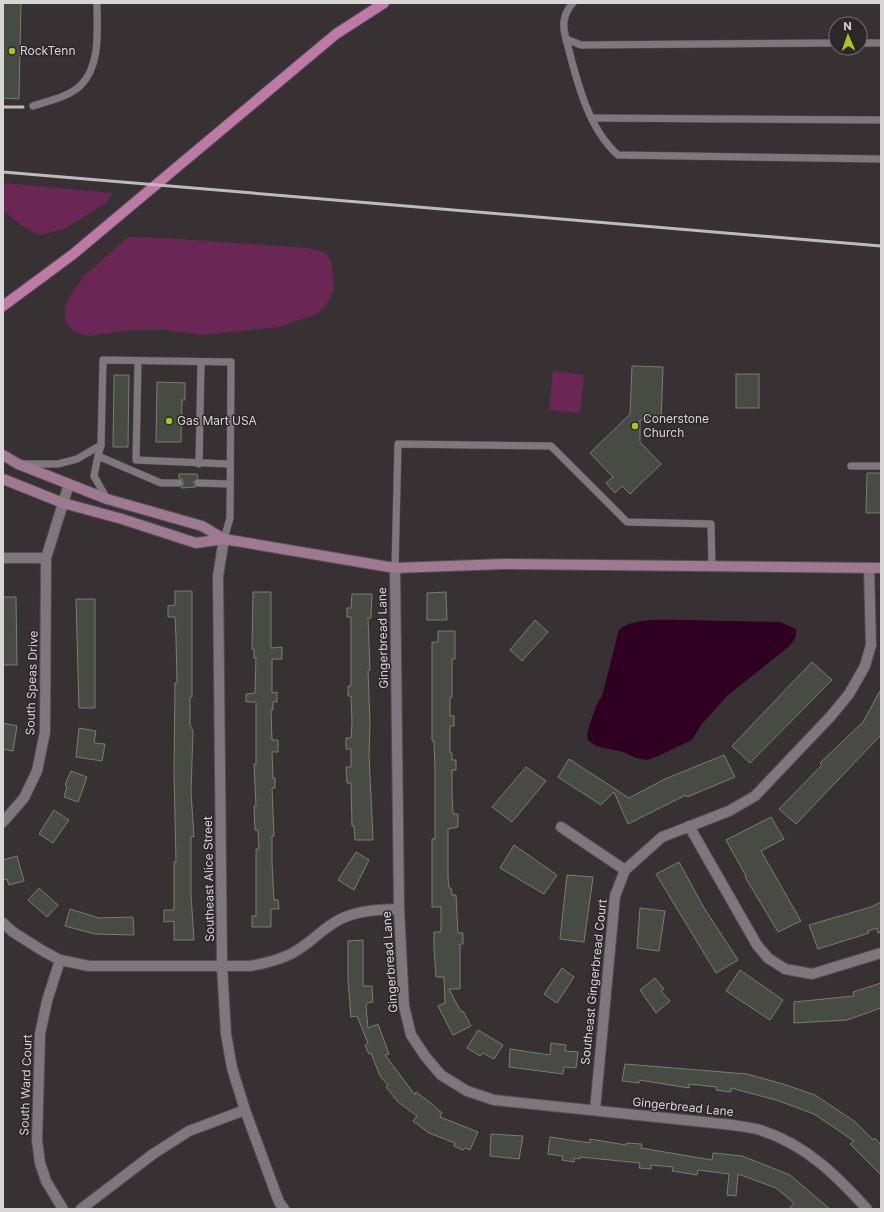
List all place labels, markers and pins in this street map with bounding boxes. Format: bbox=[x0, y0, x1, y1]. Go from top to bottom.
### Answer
place label: RockTenn bbox=[20, 43, 76, 58]
marker: RockTenn bbox=[7, 46, 17, 56]
place label: Conerstone Church bbox=[643, 411, 709, 440]
place label: Gas Mart USA bbox=[177, 413, 257, 428]
marker: Gas Mart USA bbox=[164, 416, 174, 426]
marker: Conerstone Church bbox=[630, 421, 640, 431]

